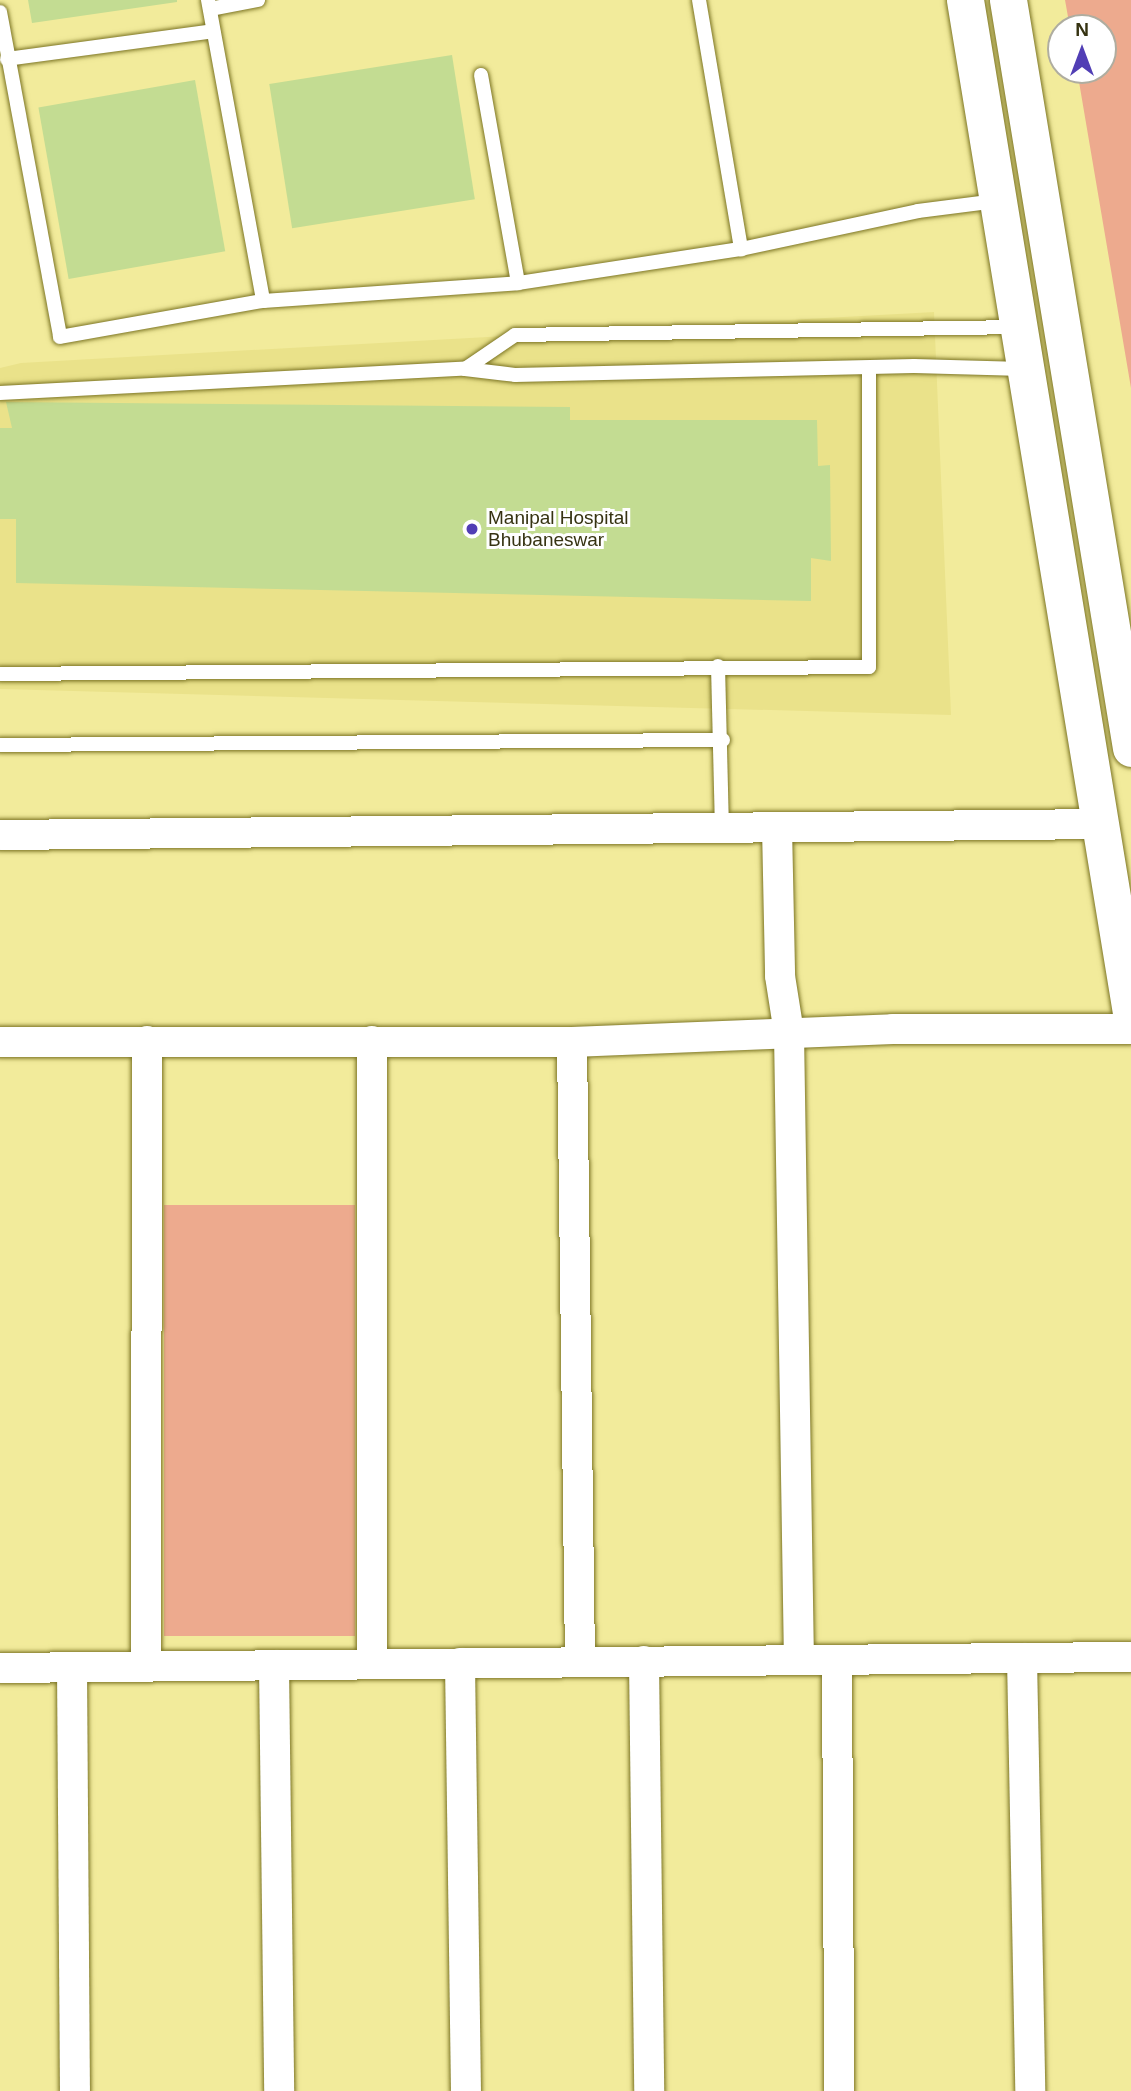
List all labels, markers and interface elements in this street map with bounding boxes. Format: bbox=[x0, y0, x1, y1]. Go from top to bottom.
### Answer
north arrow bbox=[1047, 14, 1117, 84]
text: N bbox=[1075, 19, 1089, 40]
place label: Manipal Hospital Bhubaneswar bbox=[488, 507, 628, 551]
marker: Manipal Hospital Bhubaneswar bbox=[462, 519, 482, 539]

